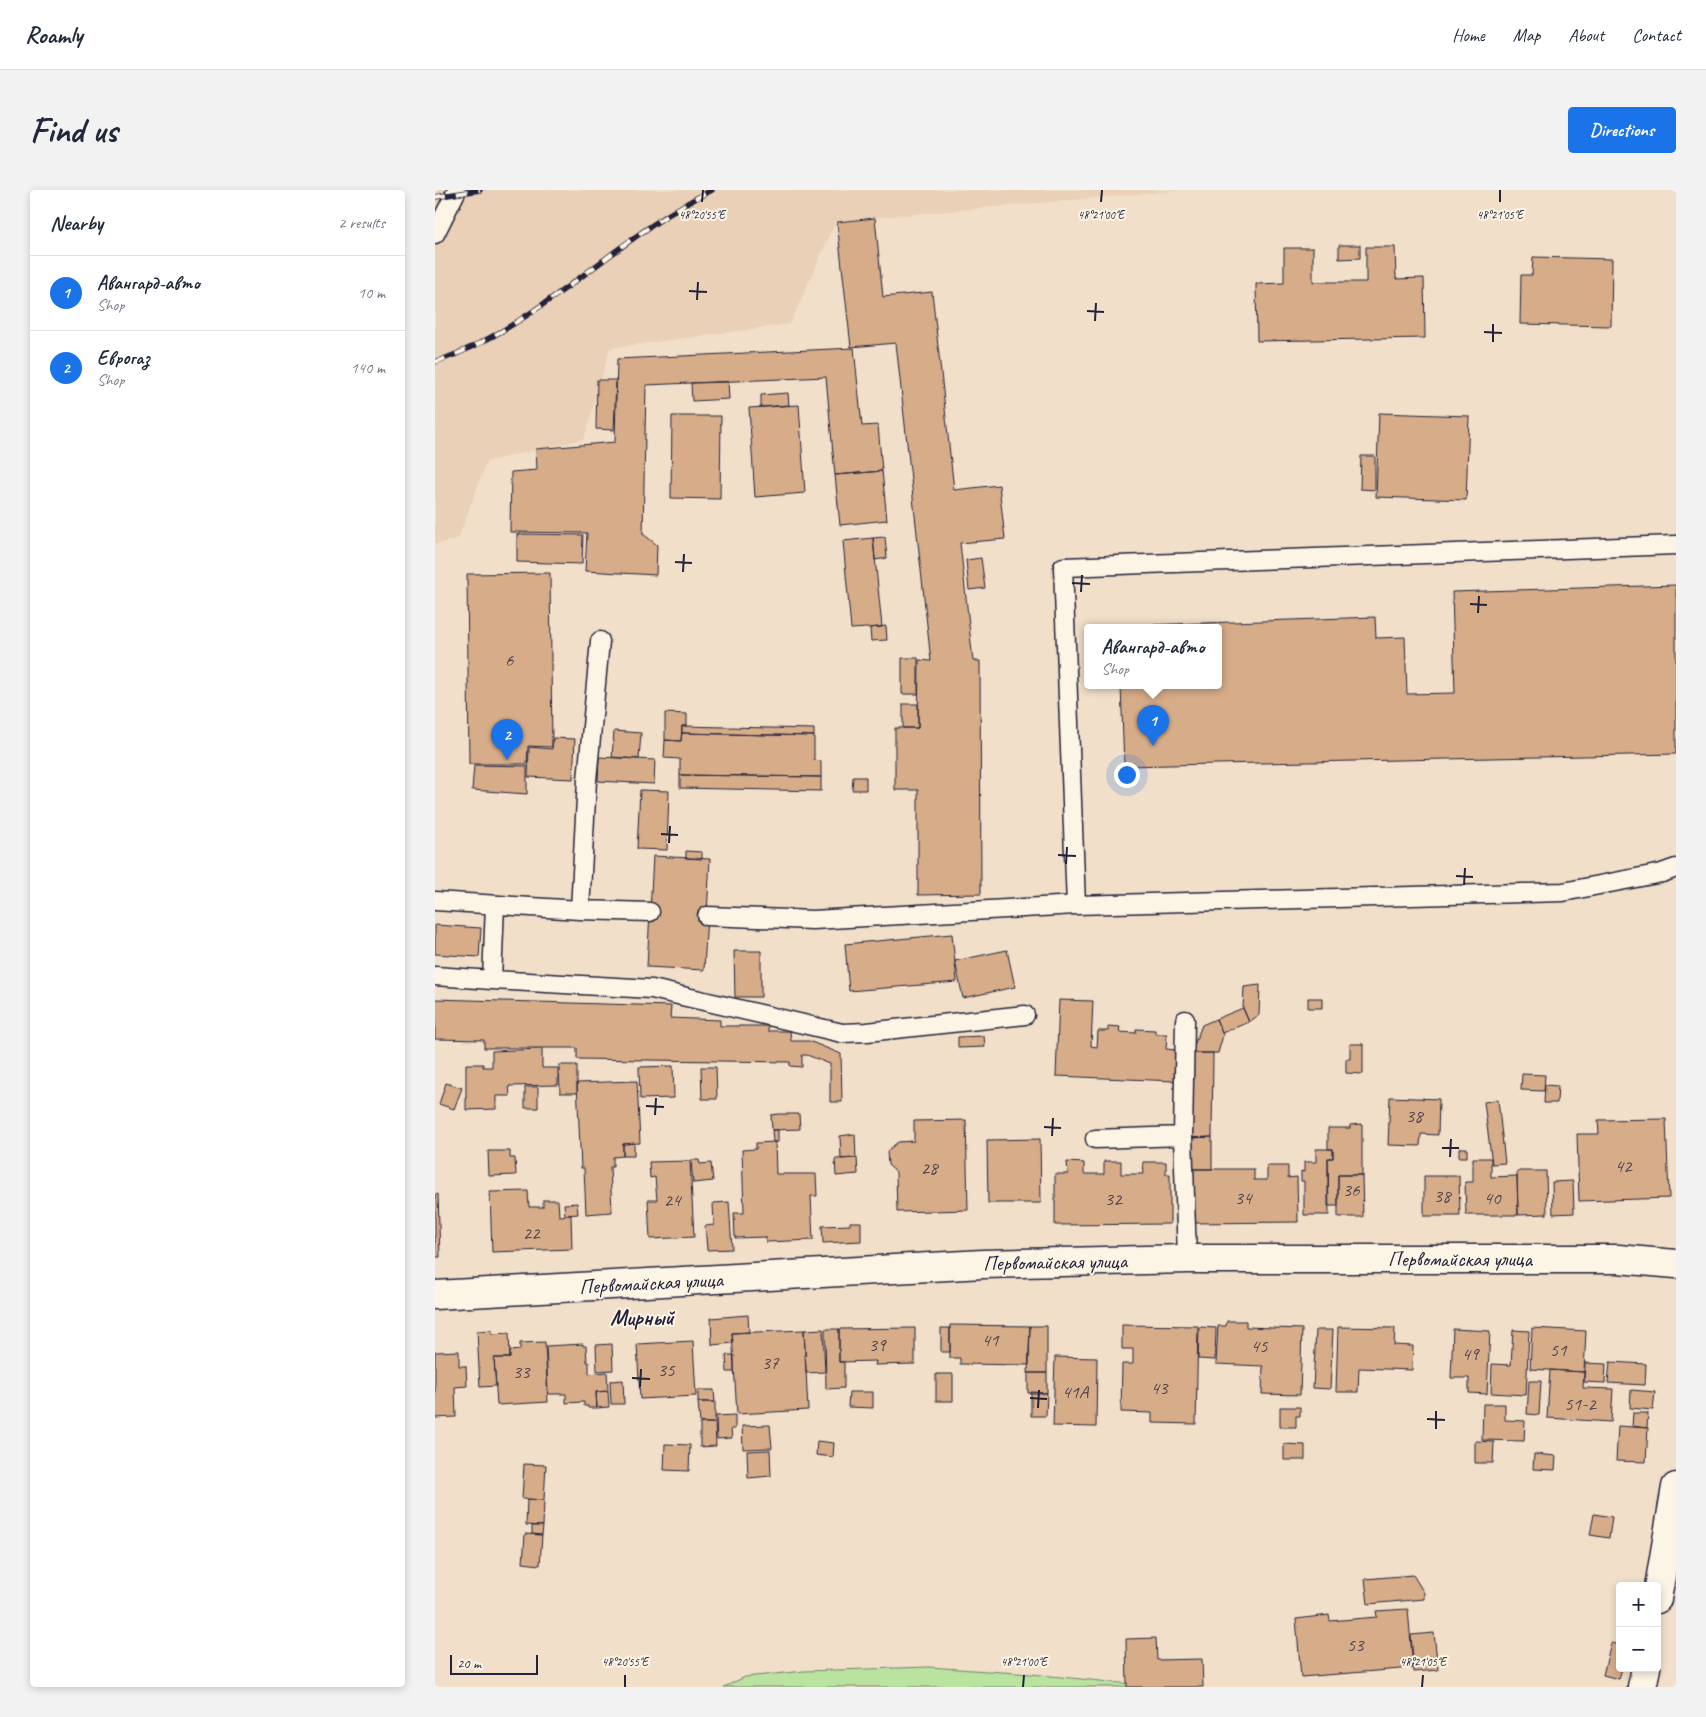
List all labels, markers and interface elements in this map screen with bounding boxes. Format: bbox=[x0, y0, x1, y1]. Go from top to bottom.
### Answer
text: Roamly bbox=[25, 20, 82, 50]
text: Home bbox=[1452, 24, 1485, 46]
text: Map bbox=[1513, 24, 1540, 46]
text: About bbox=[1568, 24, 1604, 46]
text: Contact bbox=[1632, 24, 1681, 46]
button: Directions bbox=[1568, 107, 1676, 153]
text: Find us bbox=[30, 108, 117, 153]
text: 48°20'55"E bbox=[679, 207, 727, 223]
text: 48°21'00"E bbox=[1078, 207, 1126, 223]
text: 48°21'05"E bbox=[1477, 207, 1525, 223]
text: Nearby bbox=[50, 210, 103, 236]
text: 2 results bbox=[338, 213, 385, 233]
text: Авангард-авто bbox=[97, 271, 200, 295]
text: 1 bbox=[62, 283, 70, 303]
text: 10 m bbox=[358, 283, 385, 303]
text: Shop bbox=[97, 295, 124, 315]
text: Еврогаз bbox=[97, 346, 150, 370]
text: 2 bbox=[62, 358, 70, 378]
text: 140 m bbox=[351, 358, 385, 378]
text: Shop bbox=[97, 370, 124, 390]
popup bbox=[1084, 624, 1222, 689]
text: Авангард-авто bbox=[1102, 635, 1204, 659]
house number: 6 bbox=[505, 648, 515, 672]
text: Shop bbox=[1102, 659, 1129, 679]
pin: 1 bbox=[1137, 705, 1169, 746]
pin: 2 bbox=[491, 719, 523, 760]
your location bbox=[1114, 762, 1140, 788]
house number: 38 bbox=[1405, 1104, 1425, 1128]
house number: 42 bbox=[1614, 1154, 1633, 1178]
house number: 28 bbox=[920, 1156, 940, 1180]
house number: 36 bbox=[1342, 1178, 1361, 1202]
house number: 38 bbox=[1433, 1184, 1453, 1208]
house number: 34 bbox=[1234, 1186, 1254, 1210]
house number: 40 bbox=[1483, 1186, 1502, 1210]
house number: 32 bbox=[1104, 1187, 1123, 1211]
house number: 24 bbox=[663, 1188, 683, 1212]
house number: 22 bbox=[522, 1221, 541, 1245]
street label: Первомайская улица bbox=[1388, 1246, 1534, 1272]
street label: Первомайская улица bbox=[983, 1248, 1129, 1276]
street label: Первомайская улица bbox=[578, 1266, 725, 1300]
district label: Мирный bbox=[610, 1304, 675, 1332]
house number: 41 bbox=[981, 1328, 1000, 1352]
house number: 39 bbox=[868, 1333, 887, 1357]
house number: 45 bbox=[1250, 1334, 1269, 1358]
house number: 51 bbox=[1549, 1338, 1568, 1362]
house number: 49 bbox=[1461, 1342, 1480, 1366]
house number: 37 bbox=[761, 1351, 780, 1375]
house number: 35 bbox=[657, 1358, 676, 1382]
house number: 33 bbox=[512, 1360, 531, 1384]
house number: 43 bbox=[1150, 1376, 1169, 1400]
house number: 41А bbox=[1062, 1380, 1090, 1404]
house number: 51-2 bbox=[1564, 1392, 1597, 1416]
map controls bbox=[1616, 1582, 1661, 1672]
button: + bbox=[1616, 1582, 1661, 1627]
button: − bbox=[1616, 1627, 1661, 1672]
house number: 53 bbox=[1346, 1633, 1365, 1657]
scale bar bbox=[450, 1652, 537, 1675]
text: 48°20'55"E bbox=[602, 1654, 650, 1670]
text: 48°21'00"E bbox=[1001, 1654, 1049, 1670]
text: 48°21'05"E bbox=[1400, 1654, 1448, 1670]
text: 20 m bbox=[457, 1655, 481, 1672]

